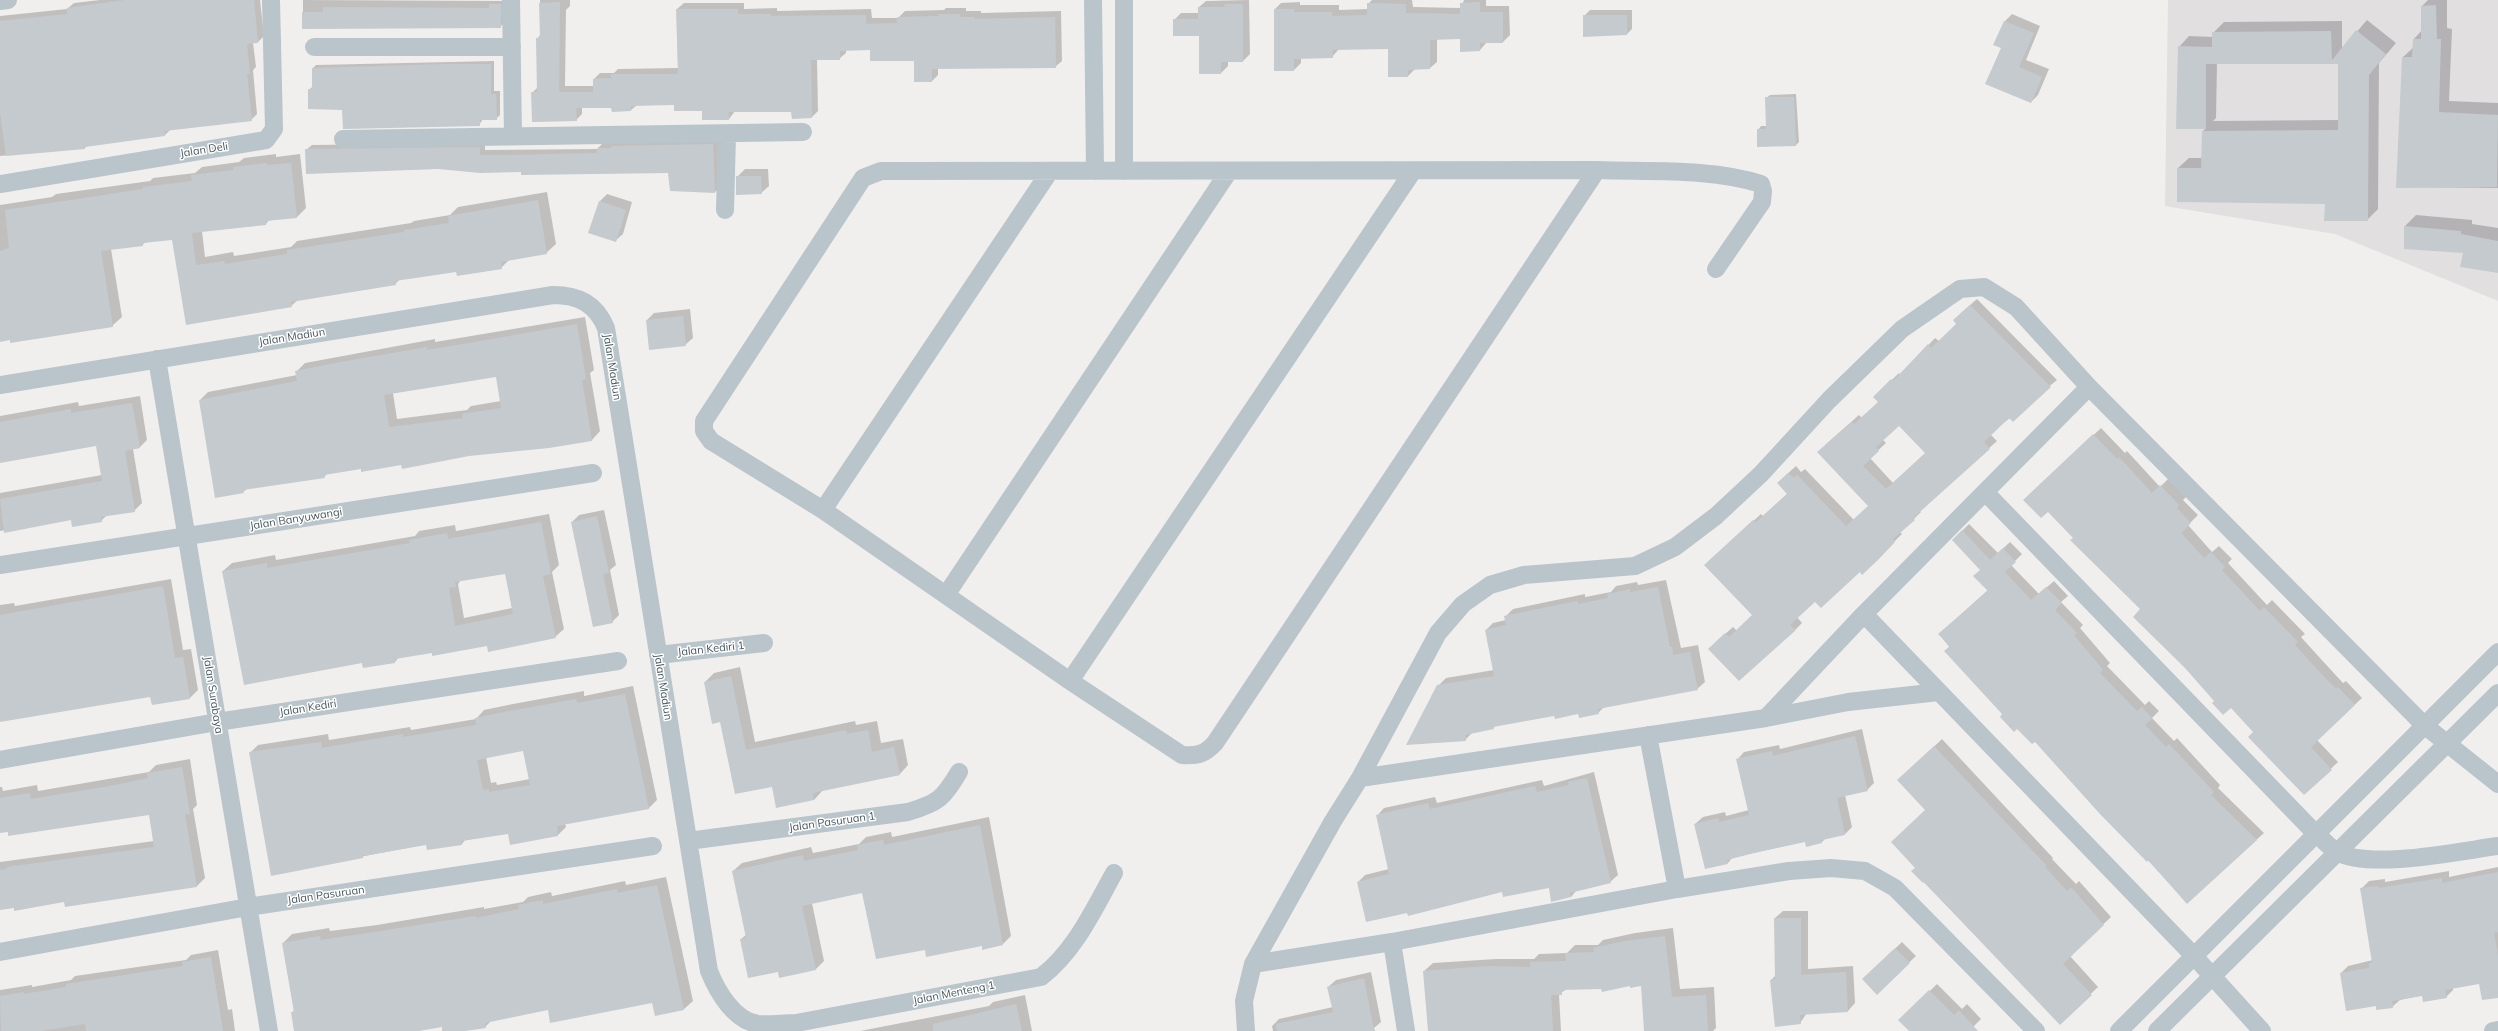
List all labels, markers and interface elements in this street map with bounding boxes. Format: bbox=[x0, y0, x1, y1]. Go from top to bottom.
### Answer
street label: Jalan Deli bbox=[179, 140, 229, 160]
street label: Jalan Madiun bbox=[258, 325, 326, 349]
street label: Jalan Madiun bbox=[600, 333, 624, 401]
street label: Jalan Banyuwangi bbox=[249, 505, 343, 533]
street label: Jalan Kediri 1 bbox=[677, 639, 745, 659]
street label: Jalan Madiun bbox=[651, 653, 675, 721]
street label: Jalan Surabaya bbox=[200, 655, 226, 735]
street label: Jalan Kediri bbox=[279, 697, 337, 719]
street label: Jalan Pasuruan 1 bbox=[788, 809, 876, 835]
street label: Jalan Pasuruan bbox=[287, 883, 365, 907]
street label: Jalan Menteng 1 bbox=[912, 979, 996, 1007]

